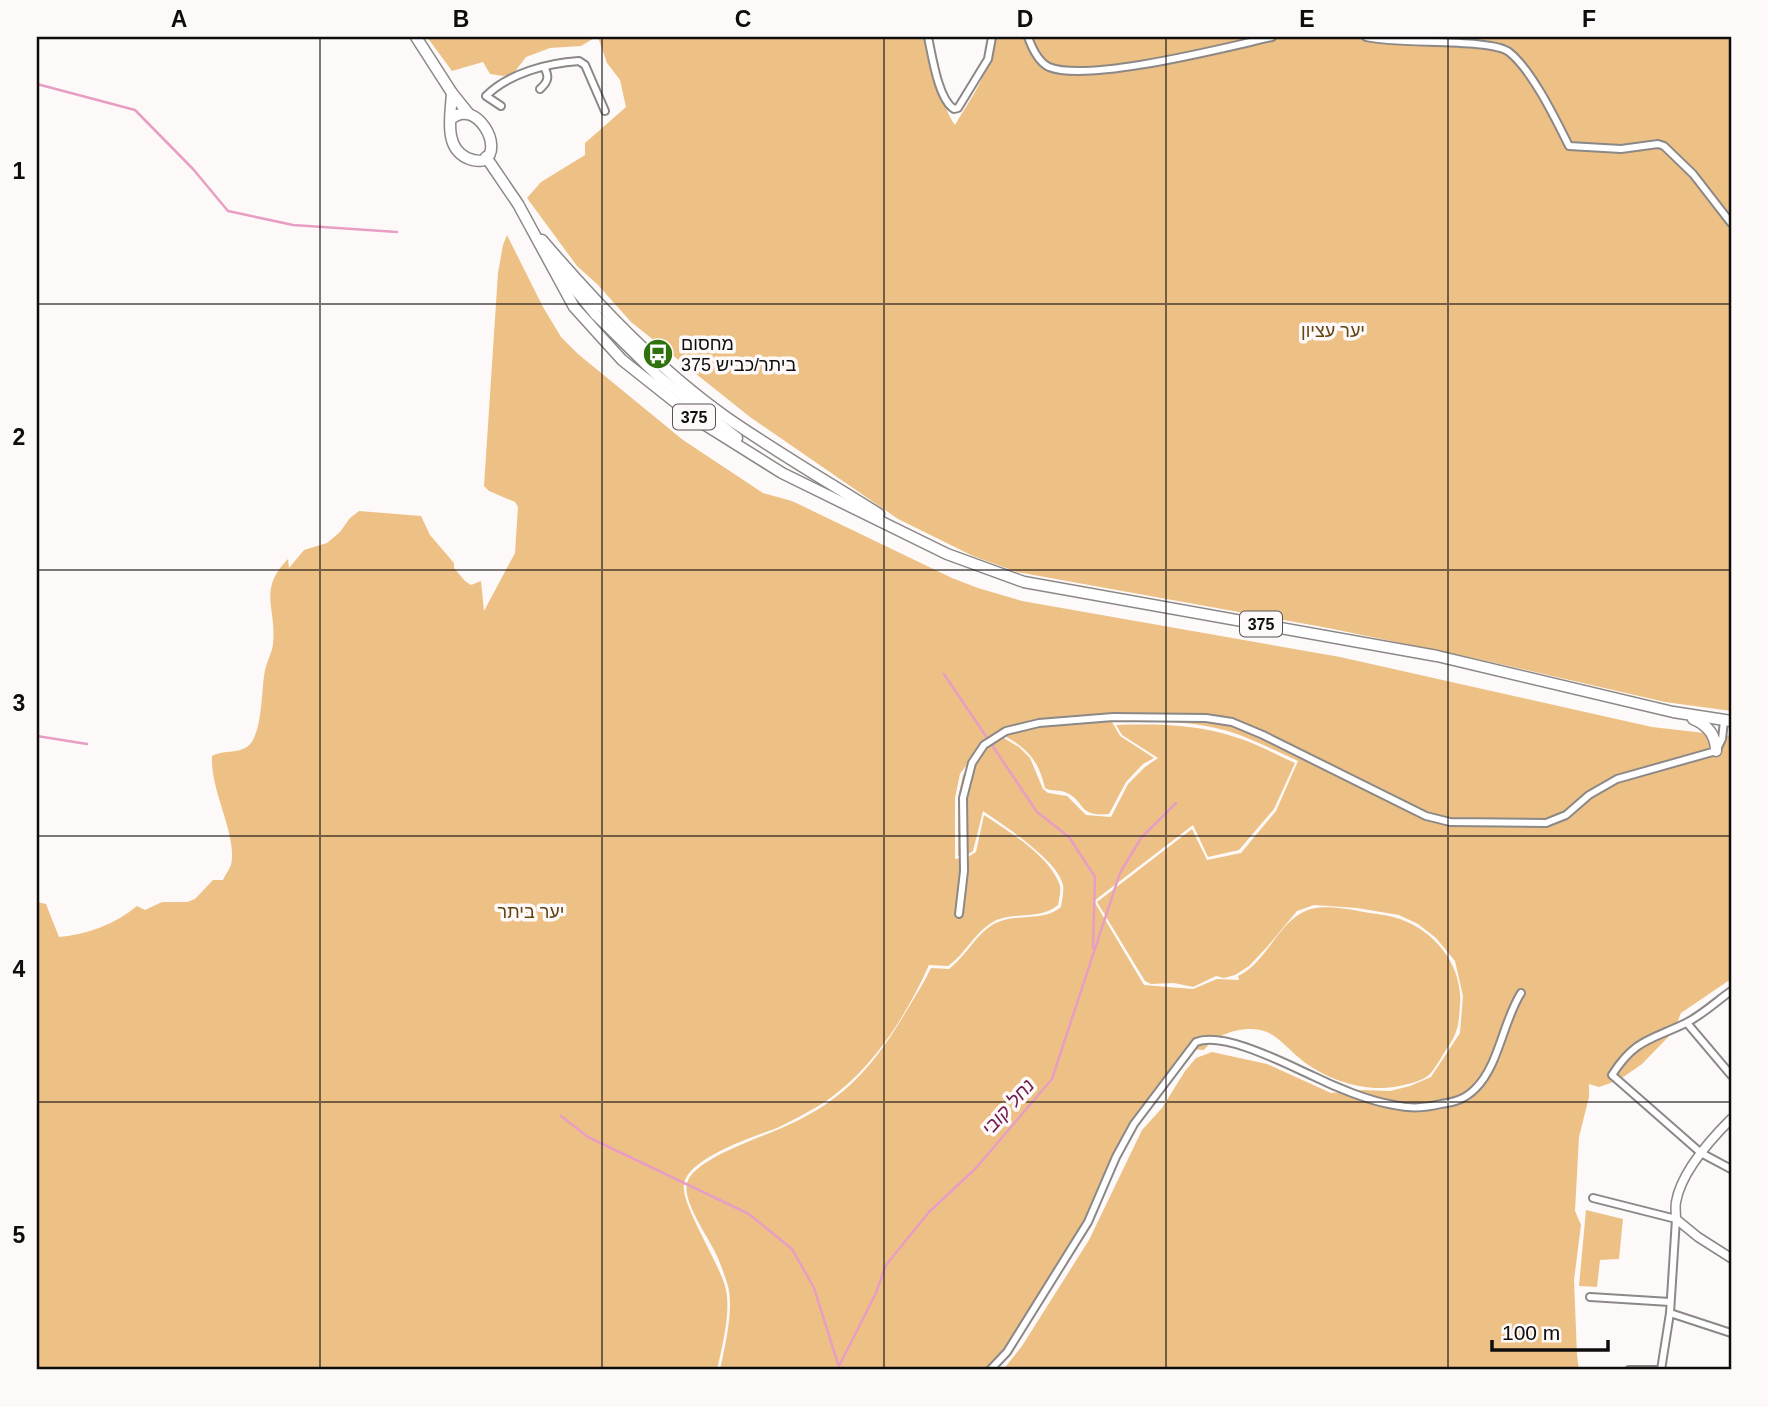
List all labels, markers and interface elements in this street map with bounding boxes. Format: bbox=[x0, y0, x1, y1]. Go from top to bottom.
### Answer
text: A bbox=[171, 6, 187, 32]
text: B bbox=[453, 6, 469, 32]
text: C bbox=[735, 6, 751, 32]
text: D bbox=[1017, 6, 1033, 32]
text: E bbox=[1299, 6, 1315, 32]
text: F bbox=[1582, 6, 1596, 32]
text: 1 bbox=[13, 158, 26, 184]
park label: יער עציון bbox=[1301, 321, 1365, 341]
place label: מחסום ביתר/כביש 375 bbox=[681, 334, 796, 375]
bus stop icon: מחסום ביתר/כביש 375 bbox=[641, 337, 675, 371]
road number: 375 bbox=[673, 404, 715, 430]
text: 2 bbox=[13, 424, 25, 450]
road number: 375 bbox=[1240, 611, 1282, 636]
text: 3 bbox=[13, 690, 25, 716]
park label: יער ביתר bbox=[498, 902, 564, 922]
text: 4 bbox=[13, 956, 26, 982]
water label: נחל קובי bbox=[978, 1075, 1038, 1139]
text: 5 bbox=[13, 1222, 26, 1248]
scale bar bbox=[1492, 1309, 1607, 1353]
text: 100 m bbox=[1502, 1321, 1560, 1344]

